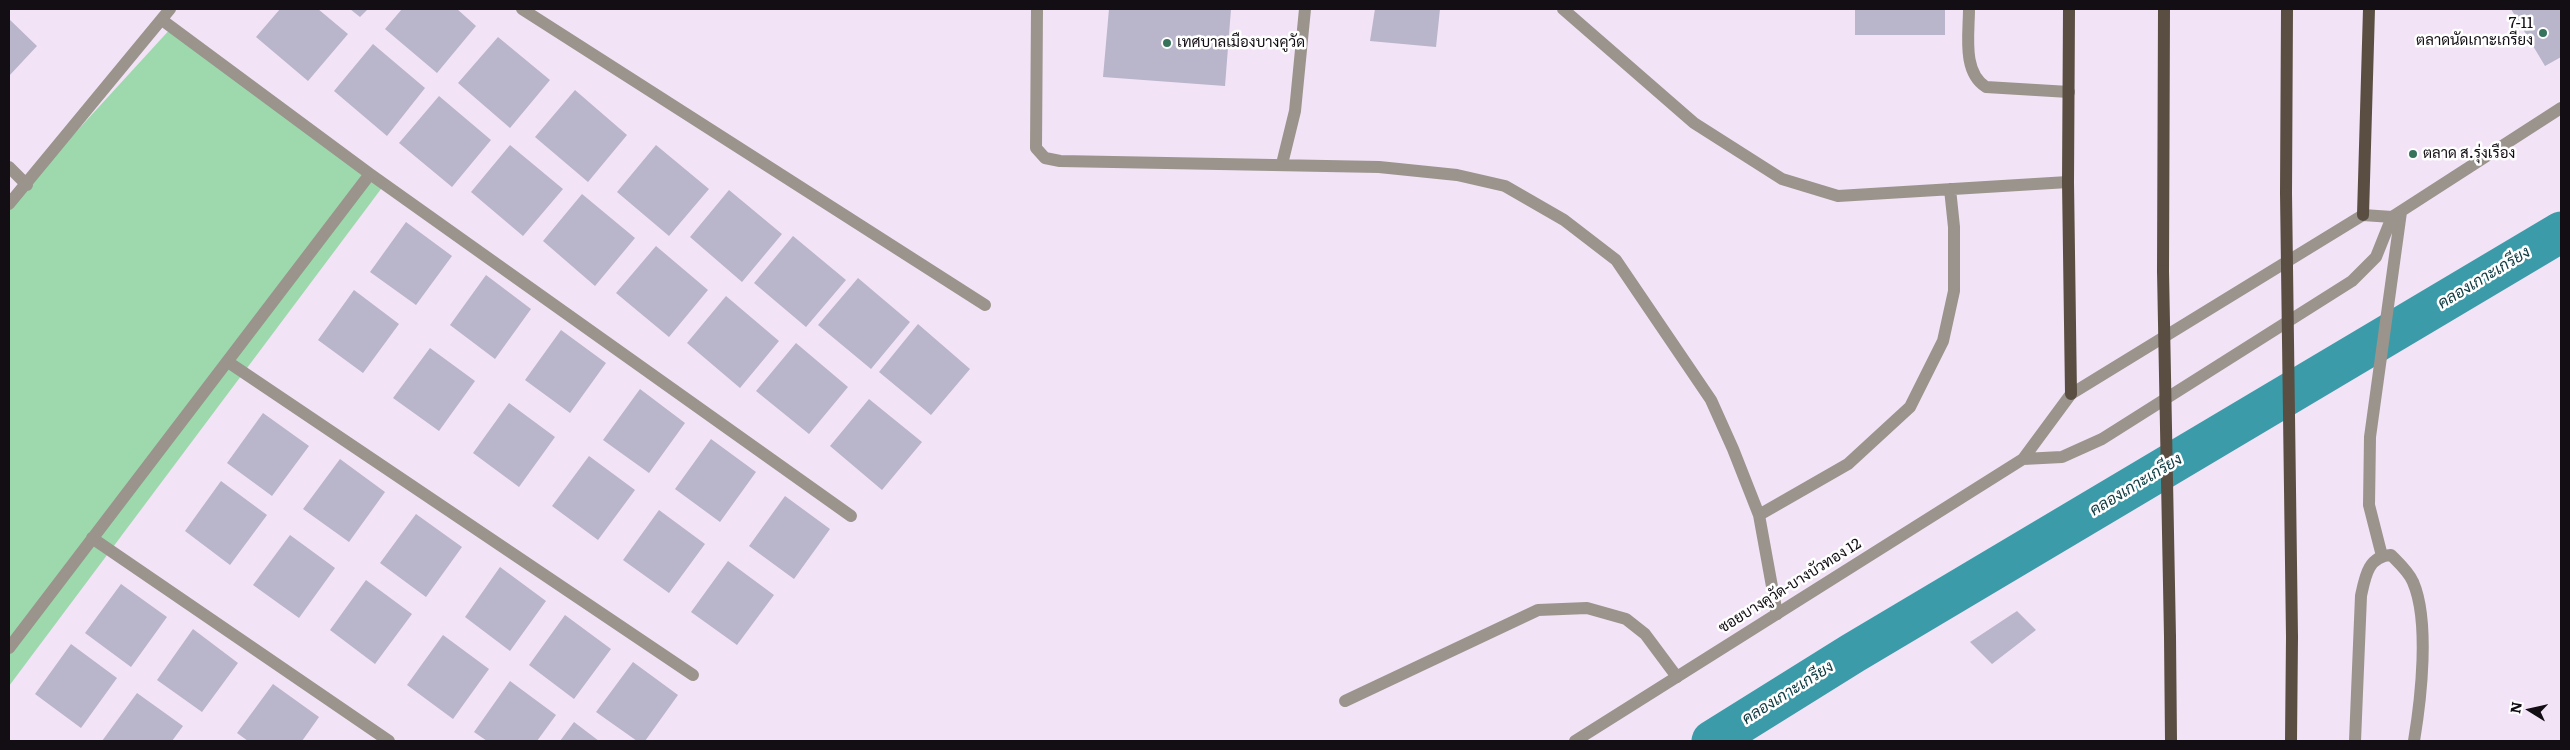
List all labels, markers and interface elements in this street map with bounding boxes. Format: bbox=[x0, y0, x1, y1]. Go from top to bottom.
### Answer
place label: 7-11 ตลาดนัดเกาะเกรียง bbox=[2416, 15, 2533, 50]
marker: 7-11 ตลาดนัดเกาะเกรียง bbox=[2537, 27, 2549, 39]
place label: เทศบาลเมืองบางคูวัด bbox=[1177, 34, 1305, 52]
marker: เทศบาลเมืองบางคูวัด bbox=[1161, 37, 1173, 49]
place label: ตลาด ส.รุ่งเรือง bbox=[2423, 145, 2515, 163]
marker: ตลาด ส.รุ่งเรือง bbox=[2407, 148, 2419, 160]
water label: คลองเกาะเกรียง bbox=[2434, 243, 2534, 313]
water label: คลองเกาะเกรียง bbox=[2086, 450, 2186, 520]
street label: ซอยบางคูวัด-บางบัวทอง 12 bbox=[1715, 535, 1865, 637]
water label: คลองเกาะเกรียง bbox=[1739, 657, 1837, 729]
north arrow bbox=[2505, 685, 2555, 735]
text: N bbox=[2504, 700, 2526, 715]

